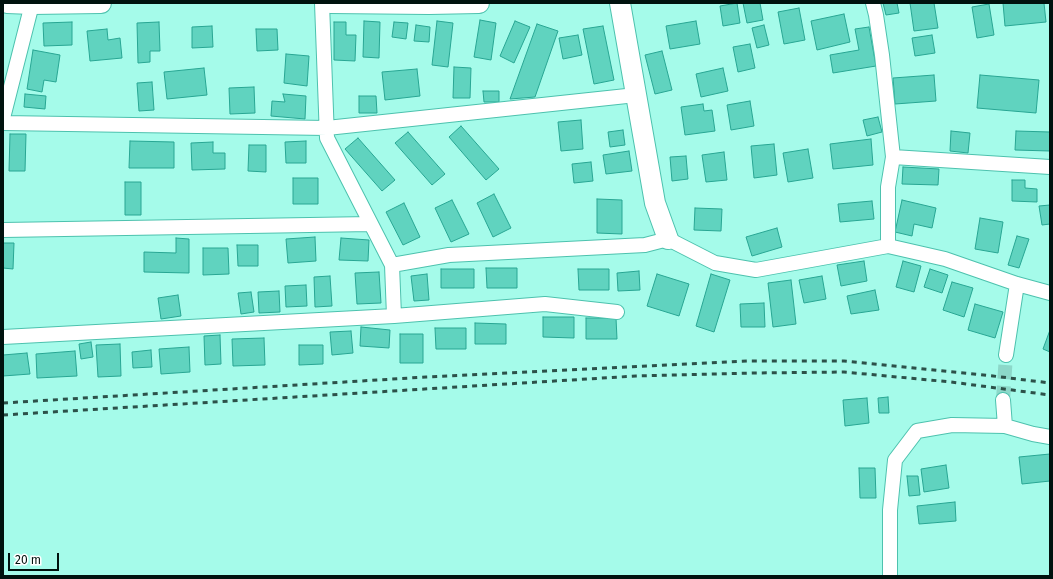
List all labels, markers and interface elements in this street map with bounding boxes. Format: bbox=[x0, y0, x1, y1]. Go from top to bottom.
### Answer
scale bar bbox=[10, 545, 61, 571]
text: 20 m bbox=[15, 553, 41, 567]

